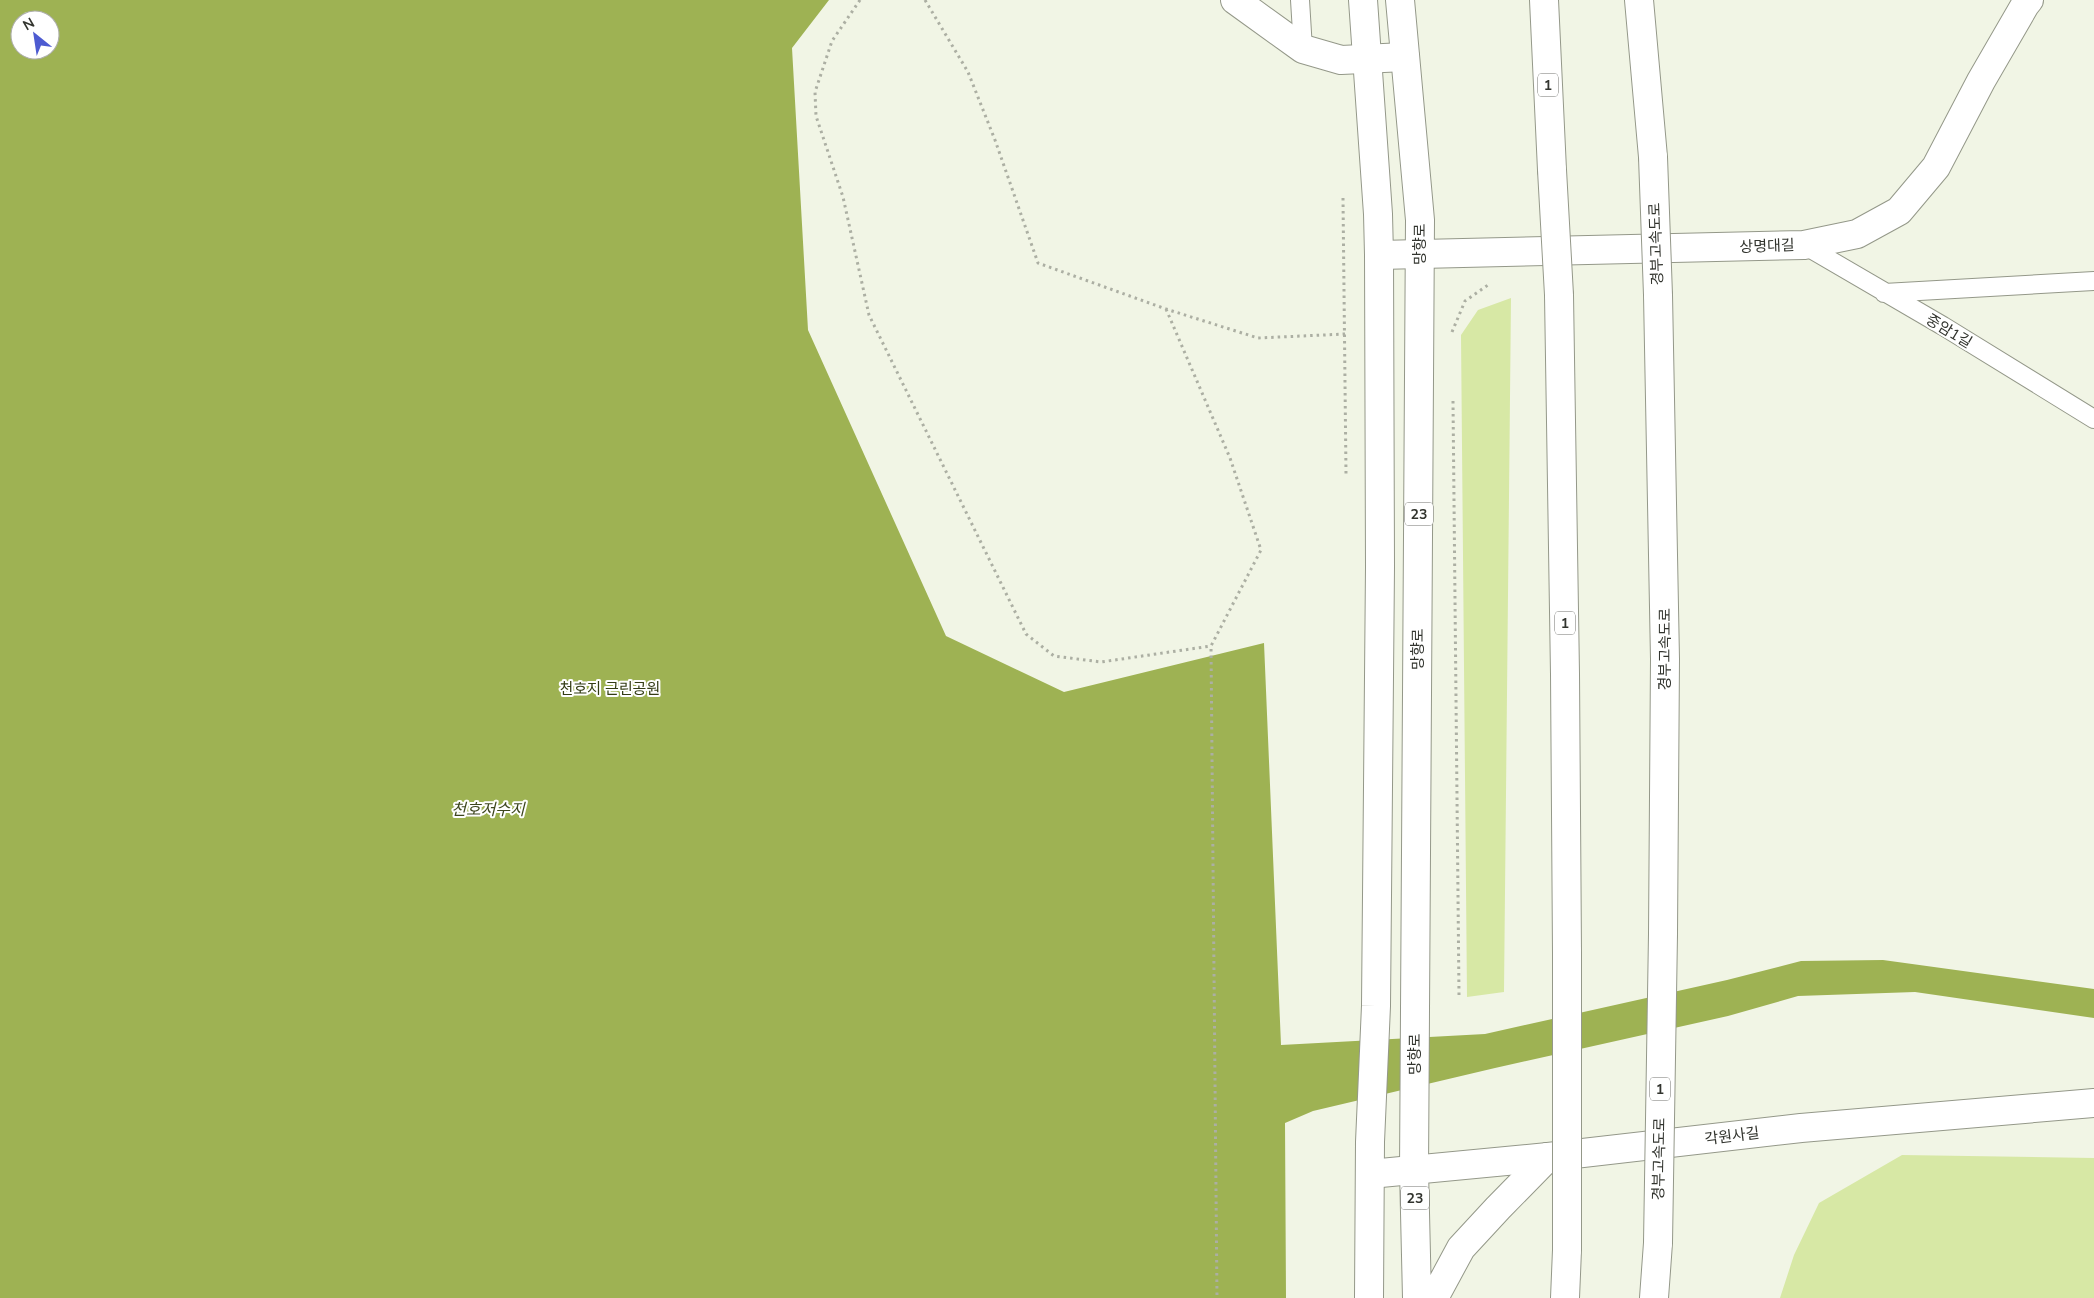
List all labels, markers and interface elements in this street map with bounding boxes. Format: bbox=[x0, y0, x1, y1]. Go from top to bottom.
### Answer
north arrow bbox=[10, 10, 60, 60]
text: N bbox=[19, 13, 38, 35]
road number: 1 bbox=[1538, 74, 1558, 96]
street label: 경부고속도로 bbox=[1645, 202, 1667, 286]
street label: 망향로 bbox=[1410, 223, 1430, 265]
street label: 상명대길 bbox=[1739, 235, 1795, 257]
street label: 중암1길 bbox=[1922, 309, 1976, 353]
road number: 23 bbox=[1405, 502, 1433, 526]
street label: 경부고속도로 bbox=[1655, 608, 1675, 690]
road number: 1 bbox=[1555, 612, 1575, 634]
street label: 망향로 bbox=[1408, 628, 1428, 670]
park label: 천호지 근린공원 bbox=[560, 679, 660, 699]
water label: 천호저수지 bbox=[451, 799, 526, 821]
street label: 망향로 bbox=[1405, 1033, 1425, 1075]
road number: 1 bbox=[1650, 1078, 1670, 1100]
street label: 경부고속도로 bbox=[1648, 1117, 1670, 1201]
street label: 각원사길 bbox=[1703, 1123, 1761, 1149]
road number: 23 bbox=[1401, 1186, 1429, 1210]

